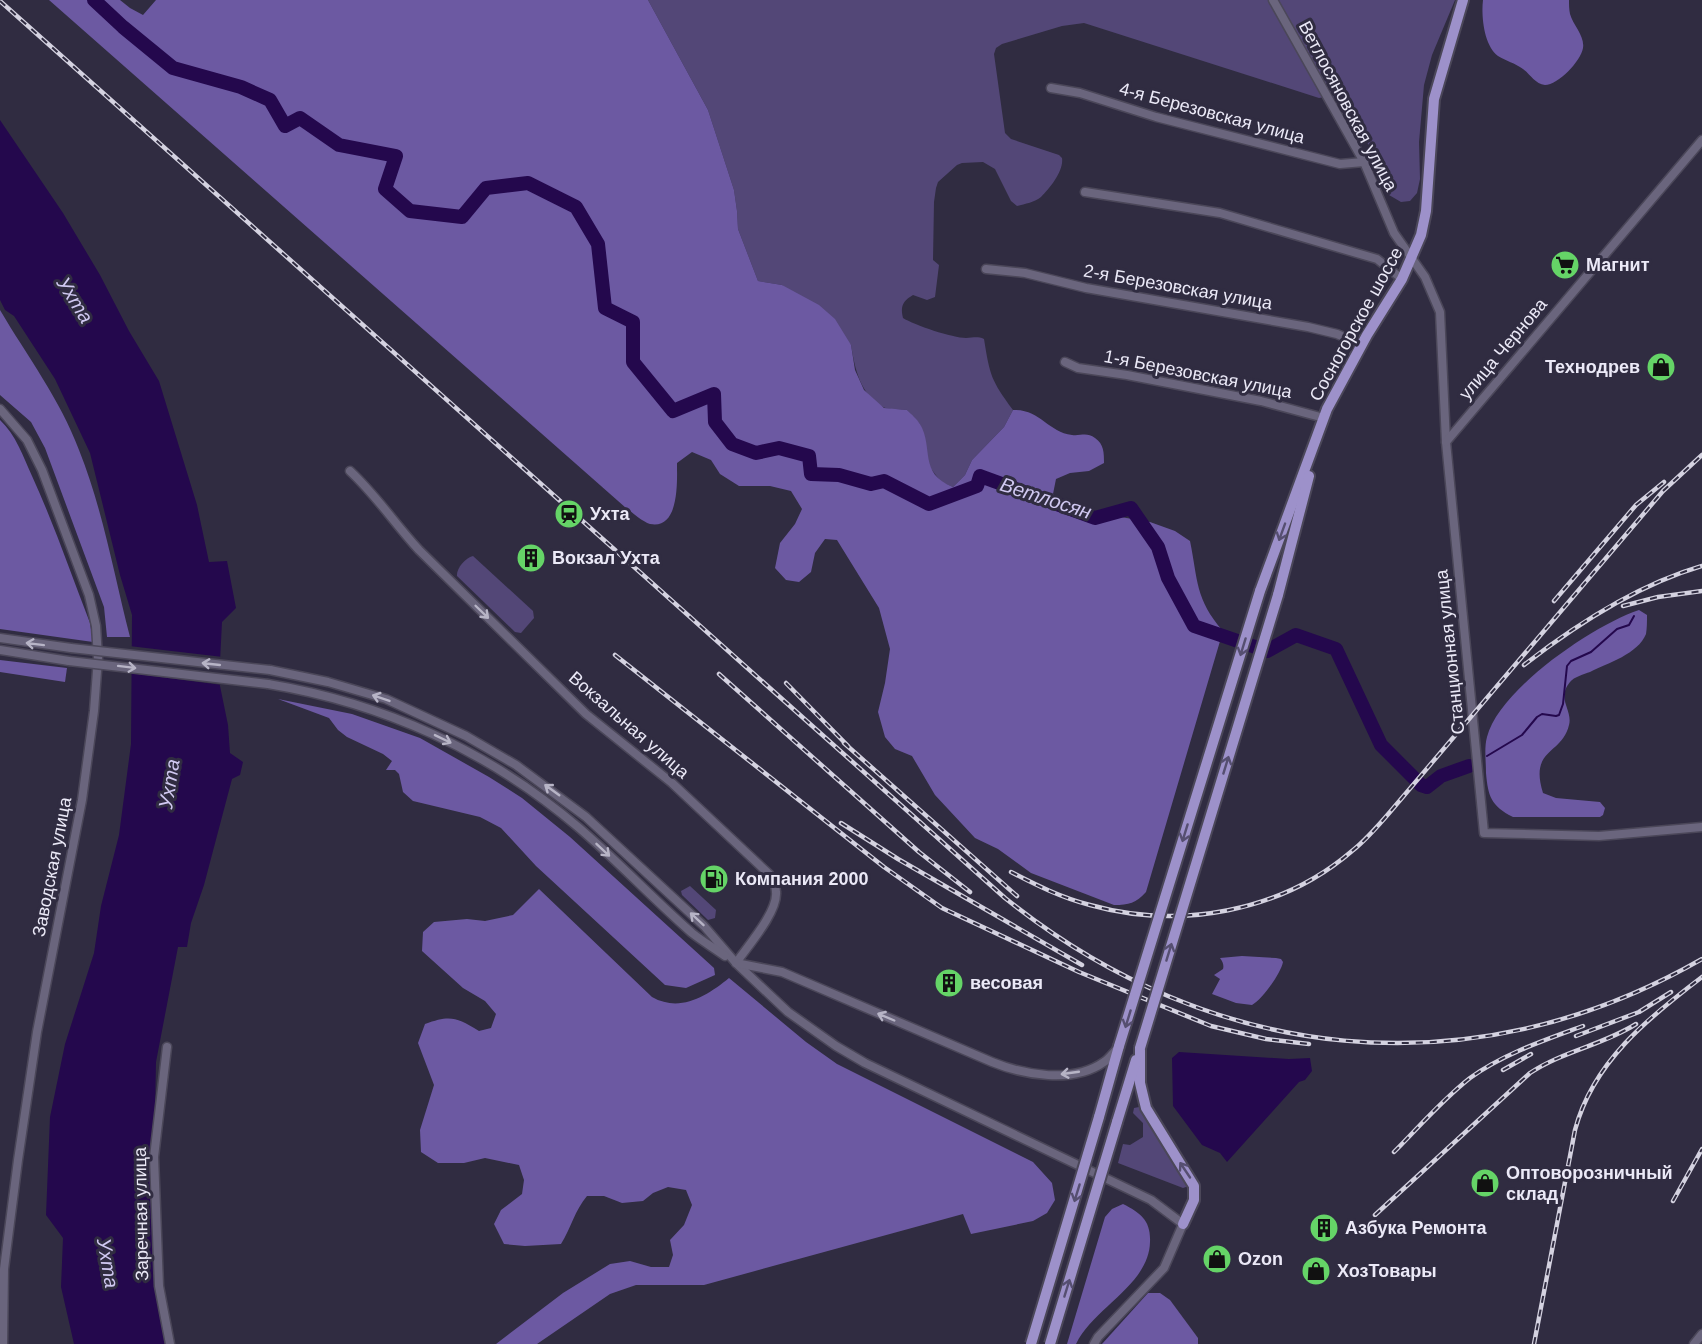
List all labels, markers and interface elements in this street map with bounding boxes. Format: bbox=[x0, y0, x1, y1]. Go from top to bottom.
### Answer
street label: Ветлосяновская улица bbox=[1295, 18, 1402, 195]
street label: 4-я Березовская улица bbox=[1117, 79, 1308, 148]
street label: Сосногорское шоссе bbox=[1305, 244, 1407, 404]
supermarket icon: Магнит bbox=[1549, 249, 1581, 281]
place label: Магнит bbox=[1586, 255, 1650, 275]
street label: 2-я Березовская улица bbox=[1082, 261, 1275, 314]
water label: Ухта bbox=[52, 272, 98, 327]
street label: улица Чернова bbox=[1455, 294, 1552, 404]
street label: 1-я Березовская улица bbox=[1102, 346, 1295, 402]
shop icon: Технодрев bbox=[1645, 351, 1677, 383]
place label: Технодрев bbox=[1545, 357, 1640, 377]
water label: Ветлосян bbox=[998, 473, 1094, 523]
station icon: Ухта bbox=[553, 498, 585, 530]
place label: Ухта bbox=[590, 504, 631, 524]
one-way arrow bbox=[1275, 522, 1286, 541]
building icon: Вокзал Ухта bbox=[515, 542, 547, 574]
place label: Вокзал Ухта bbox=[552, 548, 661, 568]
street label: Станционная улица bbox=[1431, 568, 1469, 735]
one-way arrow bbox=[474, 604, 489, 619]
one-way arrow bbox=[1237, 637, 1248, 656]
one-way arrow bbox=[26, 638, 46, 649]
one-way arrow bbox=[202, 658, 222, 669]
one-way arrow bbox=[117, 662, 137, 673]
street label: Вокзальная улица bbox=[565, 667, 694, 783]
one-way arrow bbox=[372, 691, 391, 702]
one-way arrow bbox=[434, 734, 452, 745]
one-way arrow bbox=[1221, 756, 1232, 775]
water label: Ухта bbox=[154, 758, 184, 811]
one-way arrow bbox=[544, 784, 560, 796]
street label: Заводская улица bbox=[29, 794, 76, 939]
one-way arrow bbox=[1179, 823, 1190, 842]
one-way arrow bbox=[595, 843, 610, 857]
fuel station icon: Компания 2000 bbox=[698, 863, 730, 895]
place label: Компания 2000 bbox=[735, 869, 868, 889]
one-way arrow bbox=[690, 912, 705, 927]
one-way arrow bbox=[1164, 943, 1175, 962]
building icon: весовая bbox=[933, 967, 965, 999]
place label: весовая bbox=[970, 973, 1043, 993]
one-way arrow bbox=[1122, 1009, 1133, 1028]
one-way arrow bbox=[877, 1011, 896, 1022]
one-way arrow bbox=[1061, 1068, 1080, 1079]
street label: Заречная улица bbox=[130, 1146, 152, 1281]
one-way arrow bbox=[1179, 1162, 1192, 1179]
place label: Оптоворозничный склад bbox=[1506, 1163, 1673, 1204]
shop icon: Оптоворозничный склад bbox=[1469, 1167, 1501, 1199]
one-way arrow bbox=[1071, 1183, 1082, 1202]
building icon: Азбука Ремонта bbox=[1308, 1212, 1340, 1244]
place label: Азбука Ремонта bbox=[1345, 1218, 1488, 1238]
water label: Ухта bbox=[93, 1235, 123, 1290]
shop icon: Ozon bbox=[1201, 1243, 1233, 1275]
place label: Ozon bbox=[1238, 1249, 1283, 1269]
shop icon: ХозТовары bbox=[1300, 1255, 1332, 1287]
place label: ХозТовары bbox=[1337, 1261, 1437, 1281]
one-way arrow bbox=[1062, 1279, 1073, 1298]

